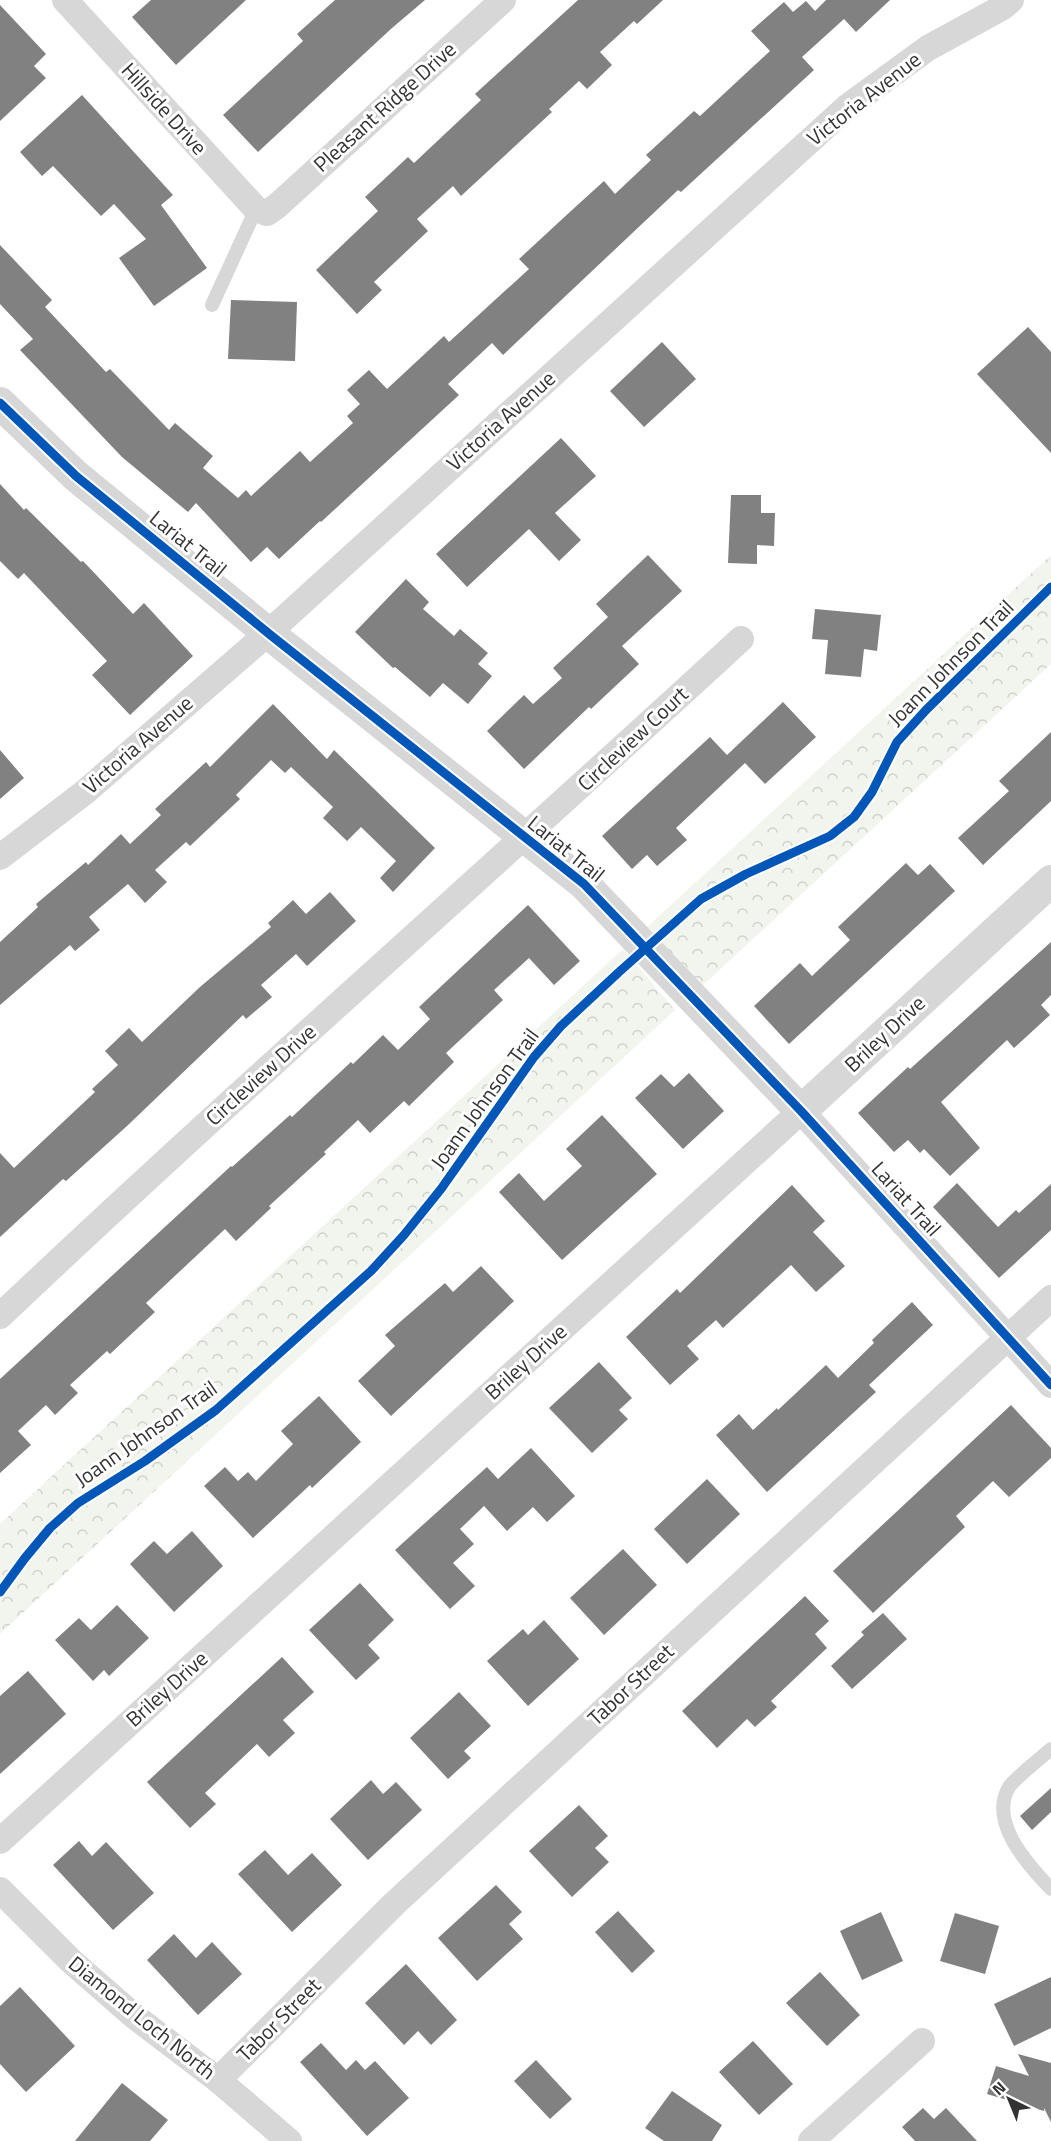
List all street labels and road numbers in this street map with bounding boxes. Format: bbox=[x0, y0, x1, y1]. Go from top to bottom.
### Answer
street label: Pleasant Ridge Drive bbox=[306, 33, 463, 179]
street label: Victoria Avenue bbox=[799, 43, 927, 153]
street label: Hillside Drive bbox=[114, 55, 215, 162]
street label: Victoria Avenue bbox=[439, 362, 562, 478]
street label: Lariat Trail bbox=[143, 502, 234, 584]
street label: Joann Johnson Trail bbox=[880, 592, 1021, 733]
street label: Circleview Court bbox=[570, 678, 695, 798]
street label: Victoria Avenue bbox=[75, 687, 200, 801]
street label: Lariat Trail bbox=[521, 807, 612, 889]
street label: Briley Drive bbox=[837, 987, 932, 1079]
street label: Circleview Drive bbox=[198, 1016, 323, 1133]
street label: Joann Johnson Trail bbox=[422, 1021, 546, 1176]
street label: Lariat Trail bbox=[864, 1154, 949, 1243]
street label: Briley Drive bbox=[477, 1316, 573, 1407]
street label: Joann Johnson Trail bbox=[68, 1372, 223, 1494]
street label: Tabor Street bbox=[580, 1635, 681, 1733]
street label: Briley Drive bbox=[118, 1643, 214, 1734]
street label: Diamond Loch North bbox=[62, 1948, 223, 2087]
street label: Tabor Street bbox=[229, 1969, 328, 2069]

